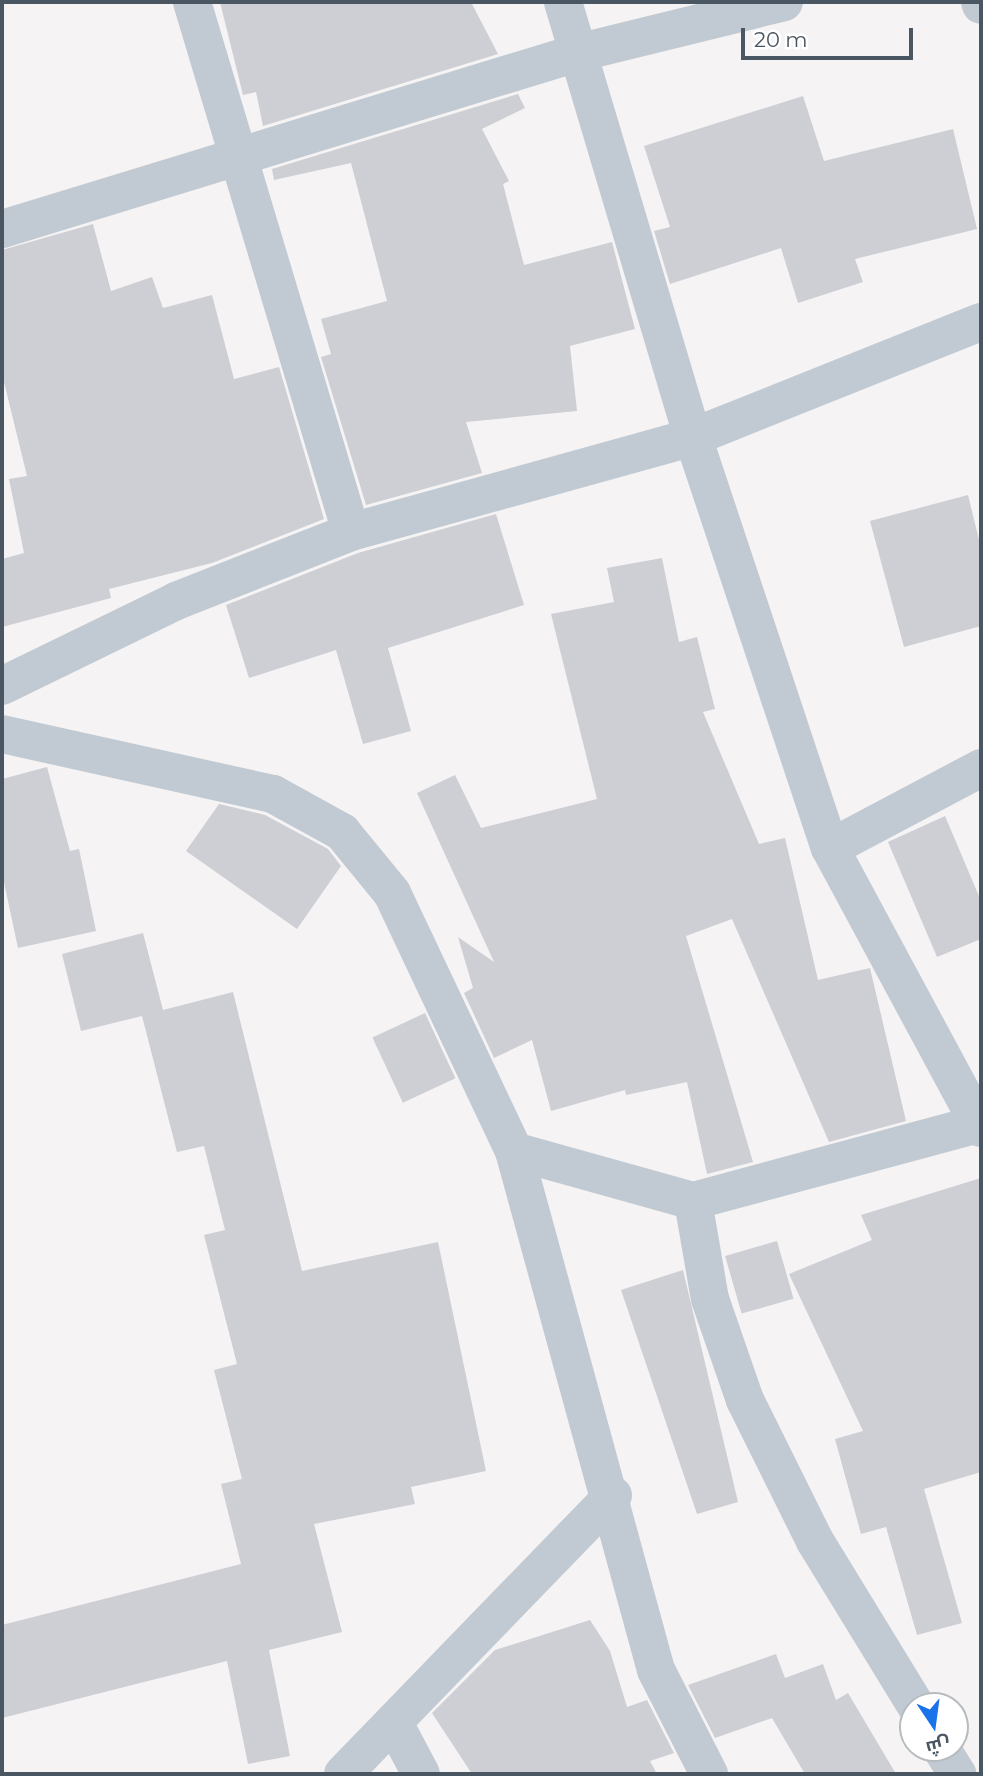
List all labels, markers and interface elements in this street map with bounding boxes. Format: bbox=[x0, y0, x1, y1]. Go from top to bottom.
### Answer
scale bar bbox=[745, 14, 916, 58]
text: 20 m bbox=[754, 27, 808, 52]
north arrow bbox=[899, 1692, 969, 1762]
text: ش bbox=[924, 1732, 953, 1760]

